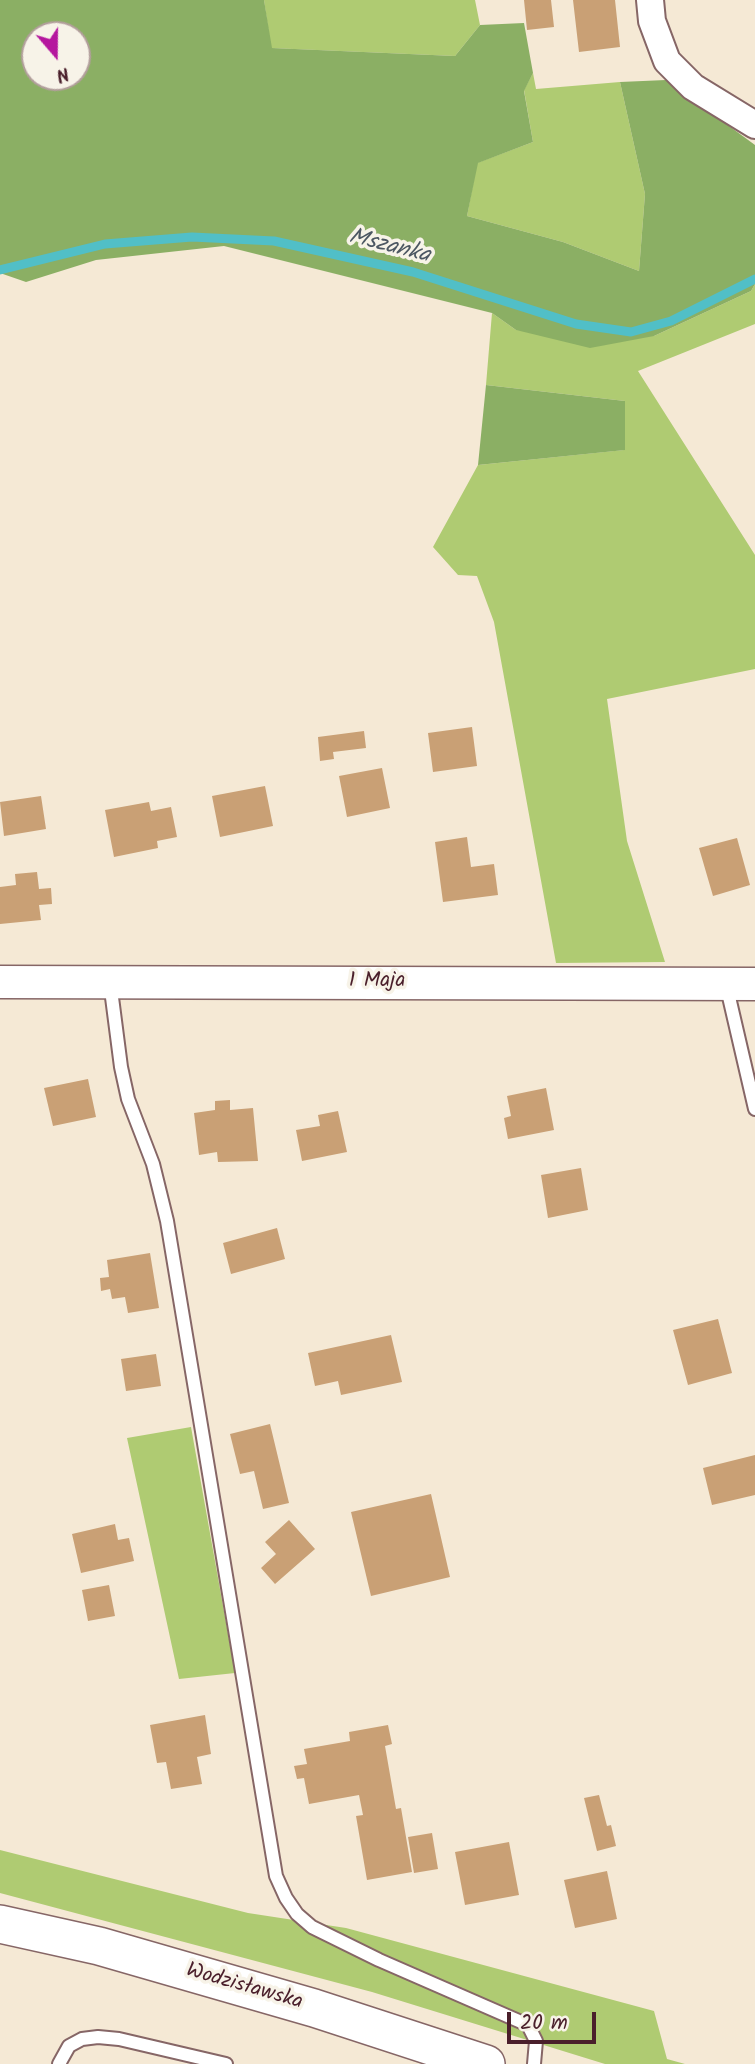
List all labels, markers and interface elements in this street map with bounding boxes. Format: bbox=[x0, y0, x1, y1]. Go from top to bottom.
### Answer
north arrow bbox=[21, 21, 91, 91]
text: N bbox=[52, 58, 73, 90]
water label: Mszanka bbox=[346, 225, 432, 271]
street label: 1 Maja bbox=[349, 969, 405, 995]
street label: Wodzisławska bbox=[183, 1959, 305, 2017]
scale bar bbox=[510, 1997, 599, 2041]
text: 20 m bbox=[520, 2007, 568, 2040]

